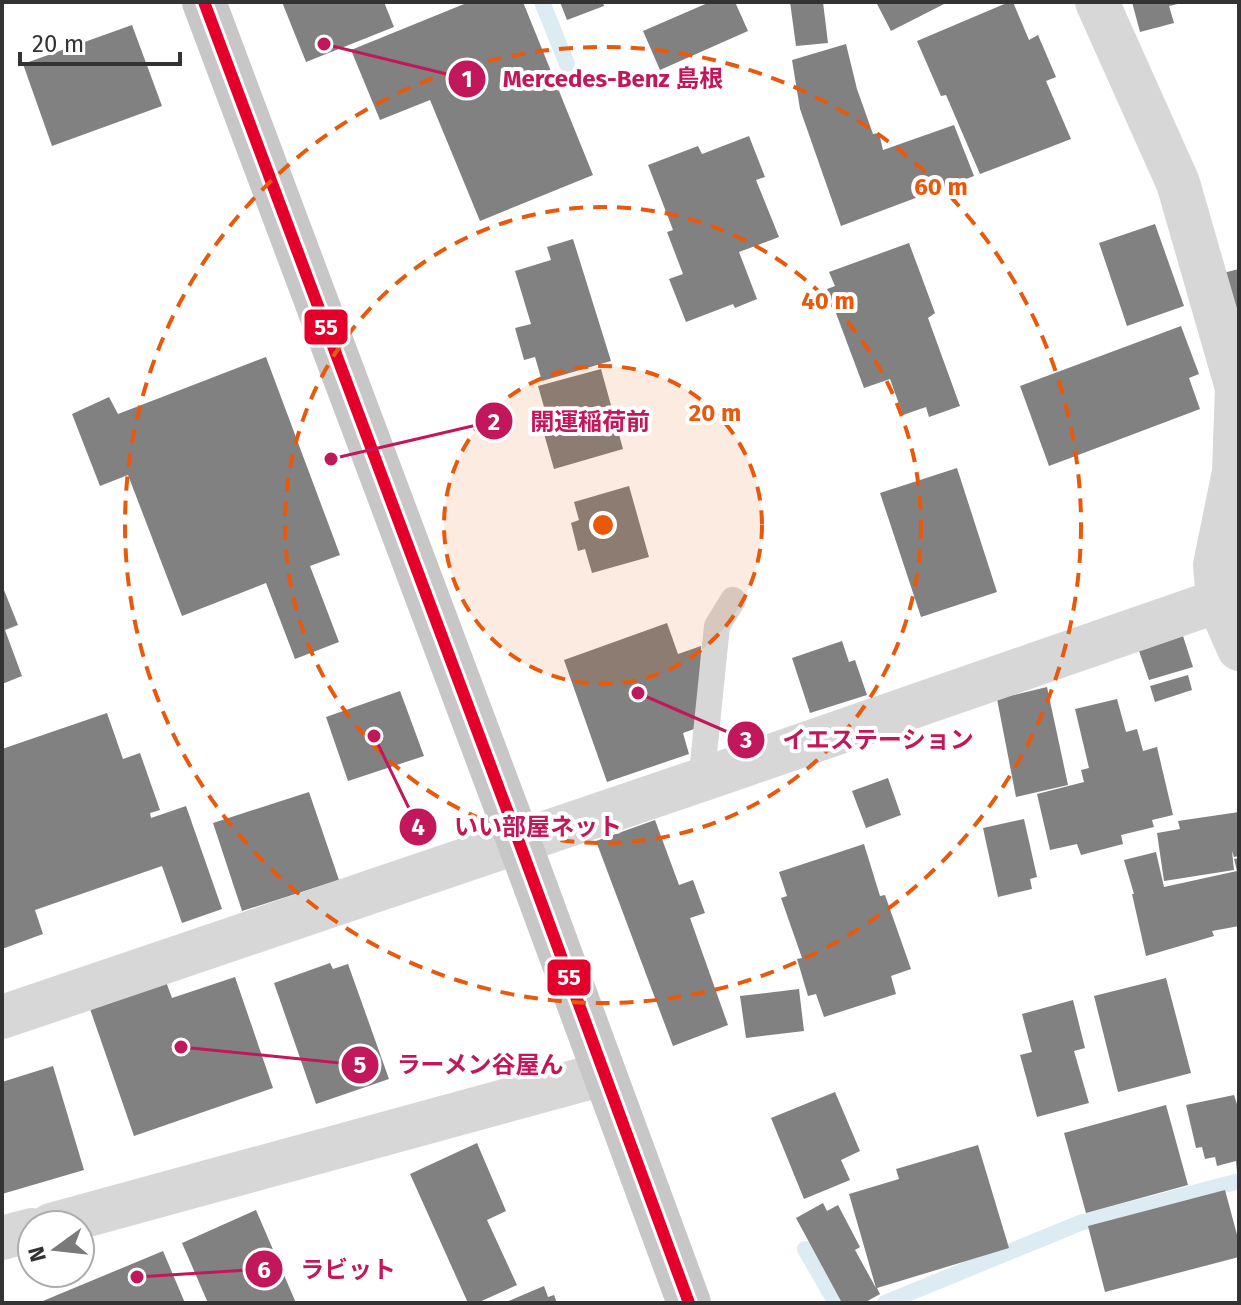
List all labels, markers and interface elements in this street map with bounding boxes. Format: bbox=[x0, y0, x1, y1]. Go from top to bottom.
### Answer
scale bar bbox=[20, 16, 180, 66]
text: 20 m bbox=[32, 30, 84, 58]
callout: Mercedes-Benz 島根 bbox=[447, 55, 739, 103]
text: 1 bbox=[461, 65, 473, 93]
text: Mercedes-Benz 島根 bbox=[503, 65, 723, 93]
text: 60 m bbox=[914, 173, 968, 201]
text: 40 m bbox=[801, 287, 855, 315]
line badge: 55 bbox=[303, 308, 349, 346]
text: 55 bbox=[314, 314, 338, 341]
callout: 開運稲荷前 bbox=[474, 397, 666, 445]
text: 20 m bbox=[689, 399, 741, 427]
text: 2 bbox=[488, 408, 500, 436]
text: 開運稲荷前 bbox=[530, 408, 650, 436]
centre of rings bbox=[589, 511, 617, 539]
callout: イエステーション bbox=[726, 716, 990, 764]
text: 3 bbox=[739, 726, 752, 754]
text: イエステーション bbox=[782, 726, 974, 754]
callout: いい部屋ネット bbox=[398, 803, 638, 851]
text: 4 bbox=[411, 813, 425, 841]
text: いい部屋ネット bbox=[454, 813, 622, 841]
line badge: 55 bbox=[546, 958, 592, 997]
text: 55 bbox=[557, 964, 581, 991]
callout: ラーメン谷屋ん bbox=[340, 1041, 580, 1089]
text: 5 bbox=[354, 1051, 367, 1079]
text: ラーメン谷屋ん bbox=[396, 1051, 564, 1079]
north arrow bbox=[16, 1209, 96, 1289]
text: N bbox=[22, 1244, 52, 1265]
callout: ラビット bbox=[244, 1245, 412, 1293]
text: 6 bbox=[257, 1256, 271, 1284]
text: ラビット bbox=[300, 1256, 396, 1284]

